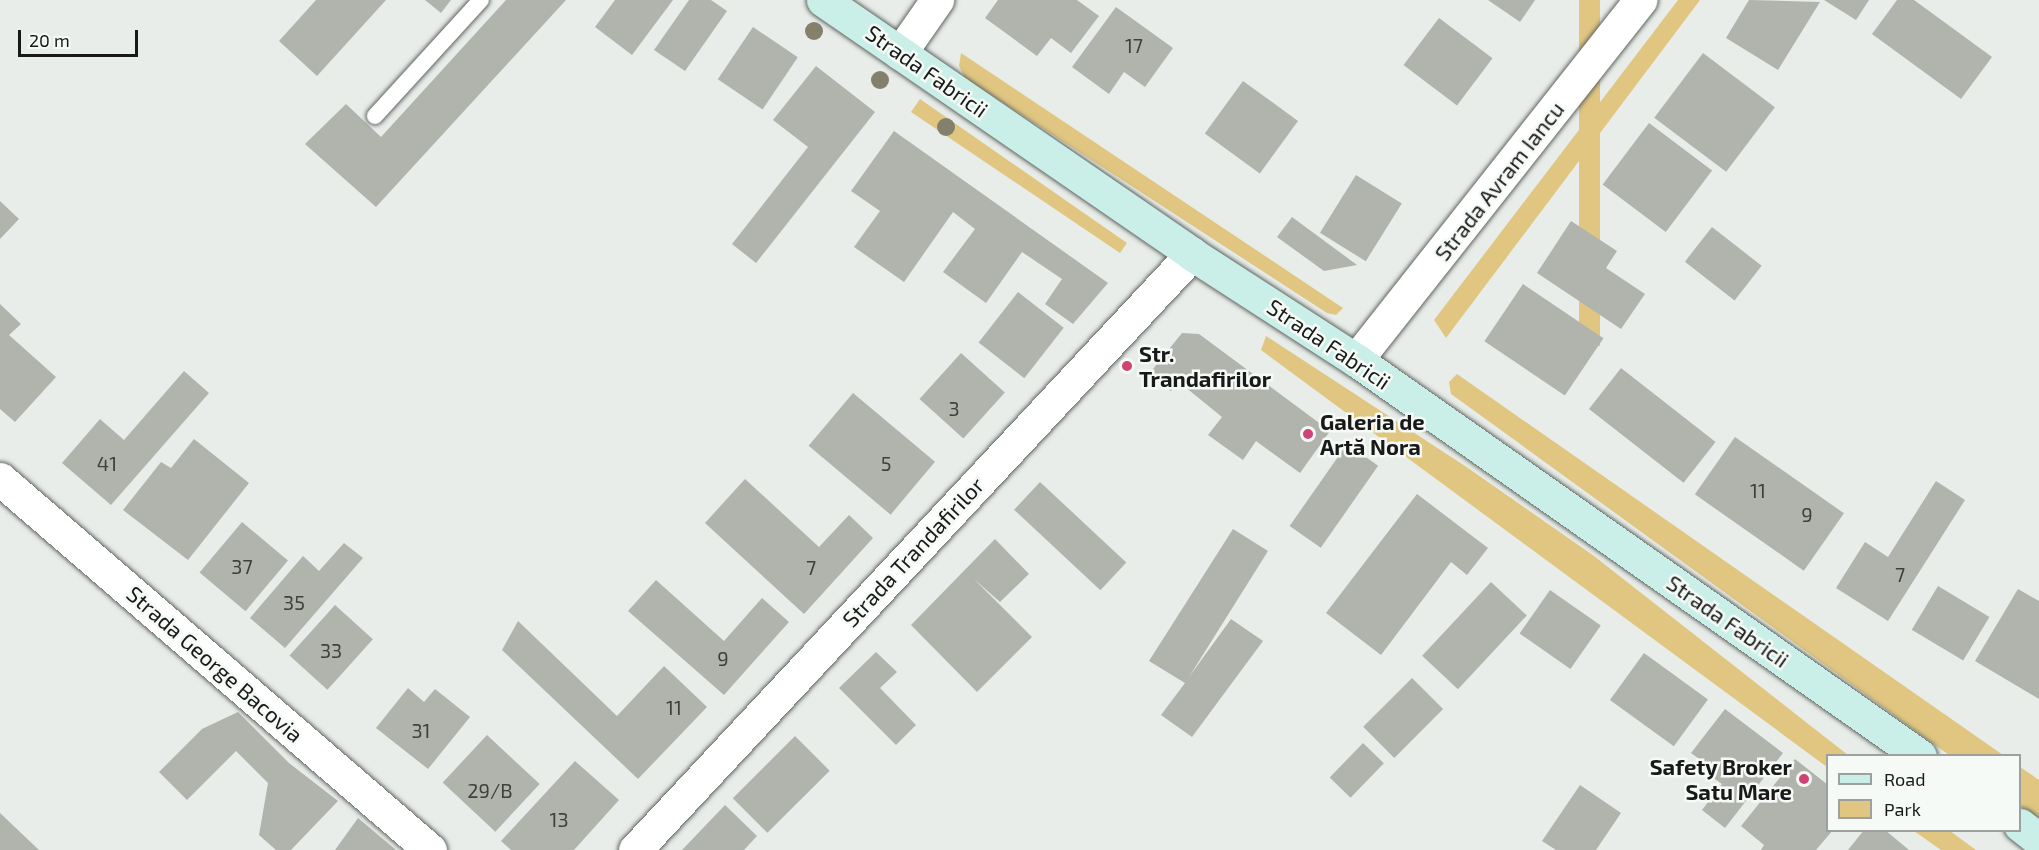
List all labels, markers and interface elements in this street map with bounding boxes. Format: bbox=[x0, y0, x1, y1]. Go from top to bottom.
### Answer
scale bar bbox=[21, 18, 141, 56]
street label: Strada Fabricii bbox=[861, 19, 993, 123]
text: 20 m bbox=[29, 29, 70, 51]
house number: 17 bbox=[1125, 33, 1143, 57]
street label: Strada Avram Iancu bbox=[1429, 96, 1569, 266]
street label: Strada Fabricii bbox=[1262, 293, 1396, 395]
place label: Str. Trandafirilor bbox=[1139, 340, 1271, 392]
marker: Str. Trandafirilor bbox=[1120, 359, 1134, 373]
house number: 3 bbox=[948, 396, 960, 420]
place label: Galeria de Artă Nora bbox=[1320, 408, 1425, 460]
marker: Galeria de Artă Nora bbox=[1301, 427, 1315, 441]
house number: 41 bbox=[97, 451, 117, 475]
house number: 5 bbox=[881, 451, 891, 475]
street label: Strada Trandafirilor bbox=[837, 471, 989, 633]
house number: 11 bbox=[1750, 478, 1766, 502]
house number: 9 bbox=[1801, 502, 1813, 526]
house number: 37 bbox=[231, 554, 253, 578]
house number: 7 bbox=[806, 555, 816, 579]
house number: 7 bbox=[1895, 562, 1905, 586]
street label: Strada Fabricii bbox=[1662, 569, 1794, 673]
street label: Strada George Bacovia bbox=[122, 580, 308, 748]
house number: 35 bbox=[283, 590, 305, 614]
house number: 33 bbox=[320, 638, 342, 662]
house number: 9 bbox=[717, 646, 729, 670]
house number: 11 bbox=[666, 695, 682, 719]
house number: 31 bbox=[411, 718, 431, 742]
place label: Safety Broker Satu Mare bbox=[1649, 753, 1792, 804]
legend bbox=[1826, 754, 2021, 832]
text: Road bbox=[1884, 768, 1925, 790]
marker: Safety Broker Satu Mare bbox=[1797, 772, 1811, 786]
house number: 29/B bbox=[467, 778, 513, 802]
text: Park bbox=[1884, 798, 1921, 820]
house number: 13 bbox=[549, 807, 569, 831]

